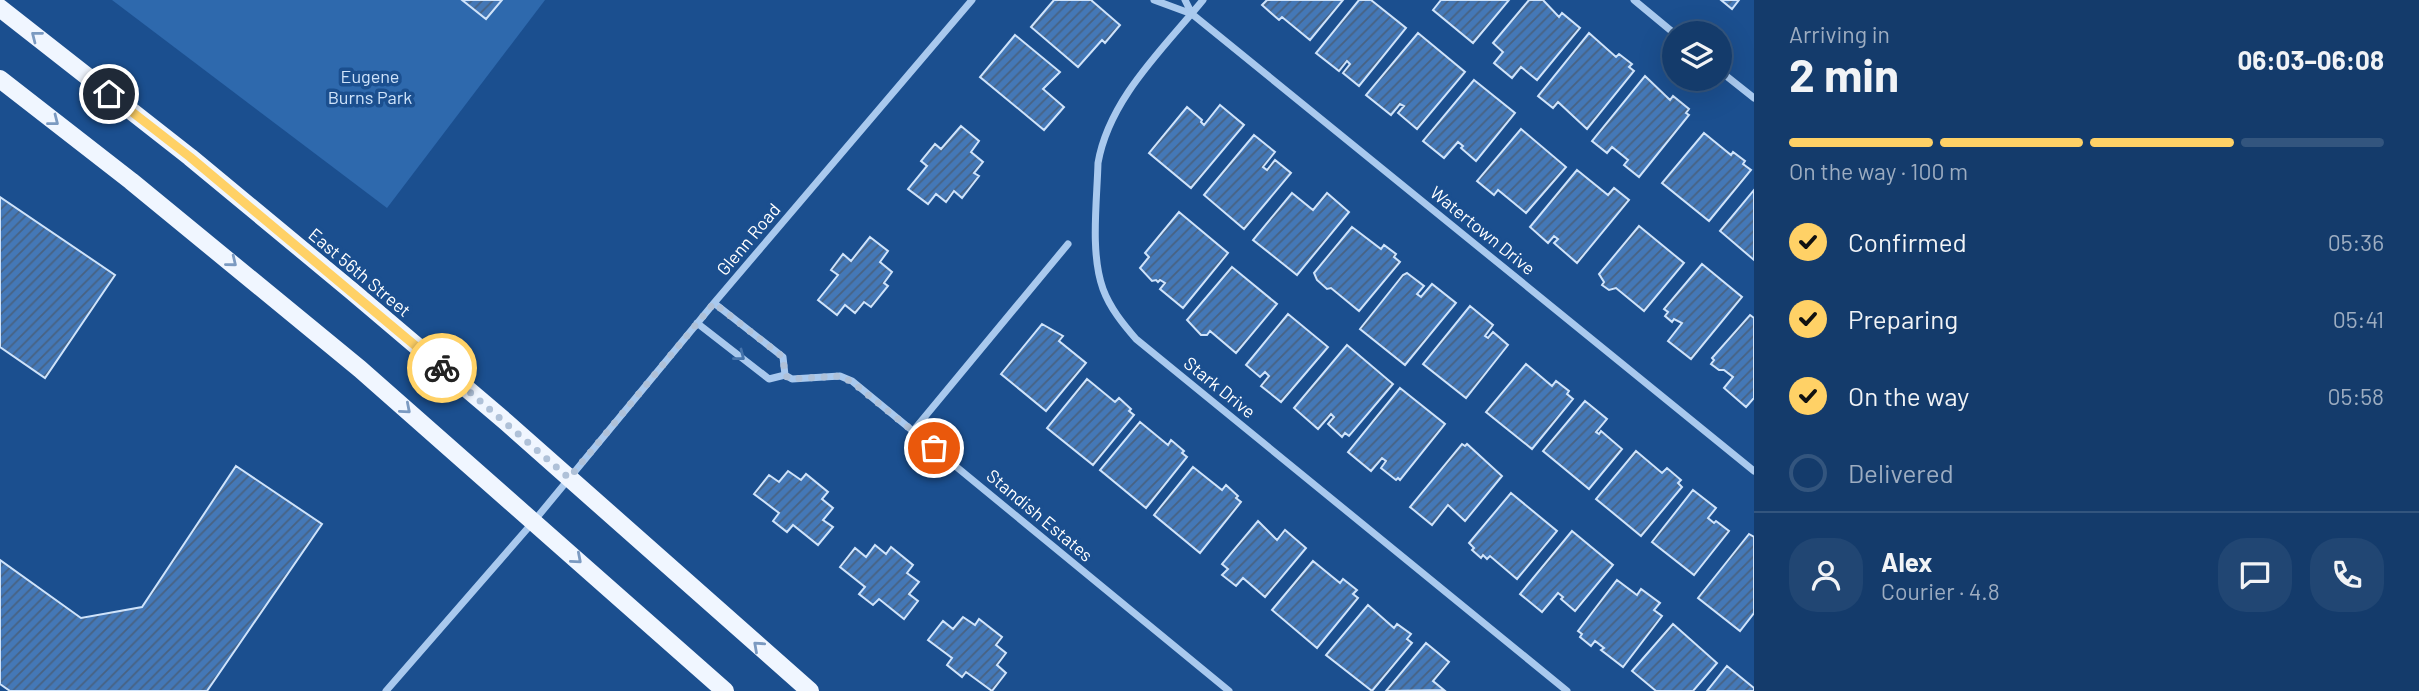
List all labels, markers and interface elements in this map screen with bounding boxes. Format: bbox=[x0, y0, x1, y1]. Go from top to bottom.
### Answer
text: Arriving in bbox=[1789, 20, 1890, 48]
map controls bbox=[1662, 21, 1732, 91]
button: layers bbox=[1662, 21, 1732, 91]
one-way arrow bbox=[32, 32, 44, 45]
text: 06:03–06:08 bbox=[2237, 44, 2384, 75]
text: 2 min bbox=[1789, 46, 1899, 101]
pin bbox=[79, 64, 139, 124]
park label: Eugene Burns Park bbox=[328, 65, 412, 108]
icon: home bbox=[90, 75, 128, 113]
one-way arrow bbox=[46, 112, 59, 125]
text: On the way · 100 m bbox=[1789, 157, 1968, 185]
street label: Watertown Drive bbox=[1426, 181, 1540, 279]
street label: Glenn Road bbox=[711, 198, 785, 280]
street label: East 56th Street bbox=[305, 223, 415, 321]
icon: check bbox=[1789, 223, 1827, 261]
text: Confirmed bbox=[1848, 226, 1967, 257]
text: 05:36 bbox=[2328, 228, 2384, 256]
one-way arrow bbox=[224, 254, 236, 267]
icon: check bbox=[1789, 300, 1827, 338]
text: Preparing bbox=[1848, 303, 1958, 334]
text: 05:41 bbox=[2333, 305, 2384, 333]
courier bbox=[407, 333, 477, 403]
one-way arrow bbox=[732, 347, 744, 360]
icon: bike bbox=[423, 349, 461, 387]
street label: Stark Drive bbox=[1180, 352, 1260, 422]
icon: check bbox=[1789, 377, 1827, 415]
text: On the way bbox=[1848, 380, 1969, 411]
text: 05:58 bbox=[2328, 382, 2384, 410]
one-way arrow bbox=[398, 401, 411, 413]
pin bbox=[904, 418, 964, 478]
icon: bag bbox=[915, 429, 953, 467]
text: Delivered bbox=[1848, 457, 1954, 488]
street label: Standish Estates bbox=[982, 464, 1098, 566]
button: person bbox=[1789, 538, 1863, 612]
button: chat bbox=[2218, 538, 2292, 612]
button: phone bbox=[2310, 538, 2384, 612]
text: Alex bbox=[1881, 546, 1932, 577]
one-way arrow bbox=[569, 550, 582, 563]
text: Courier · 4.8 bbox=[1881, 577, 2000, 605]
one-way arrow bbox=[753, 642, 766, 654]

